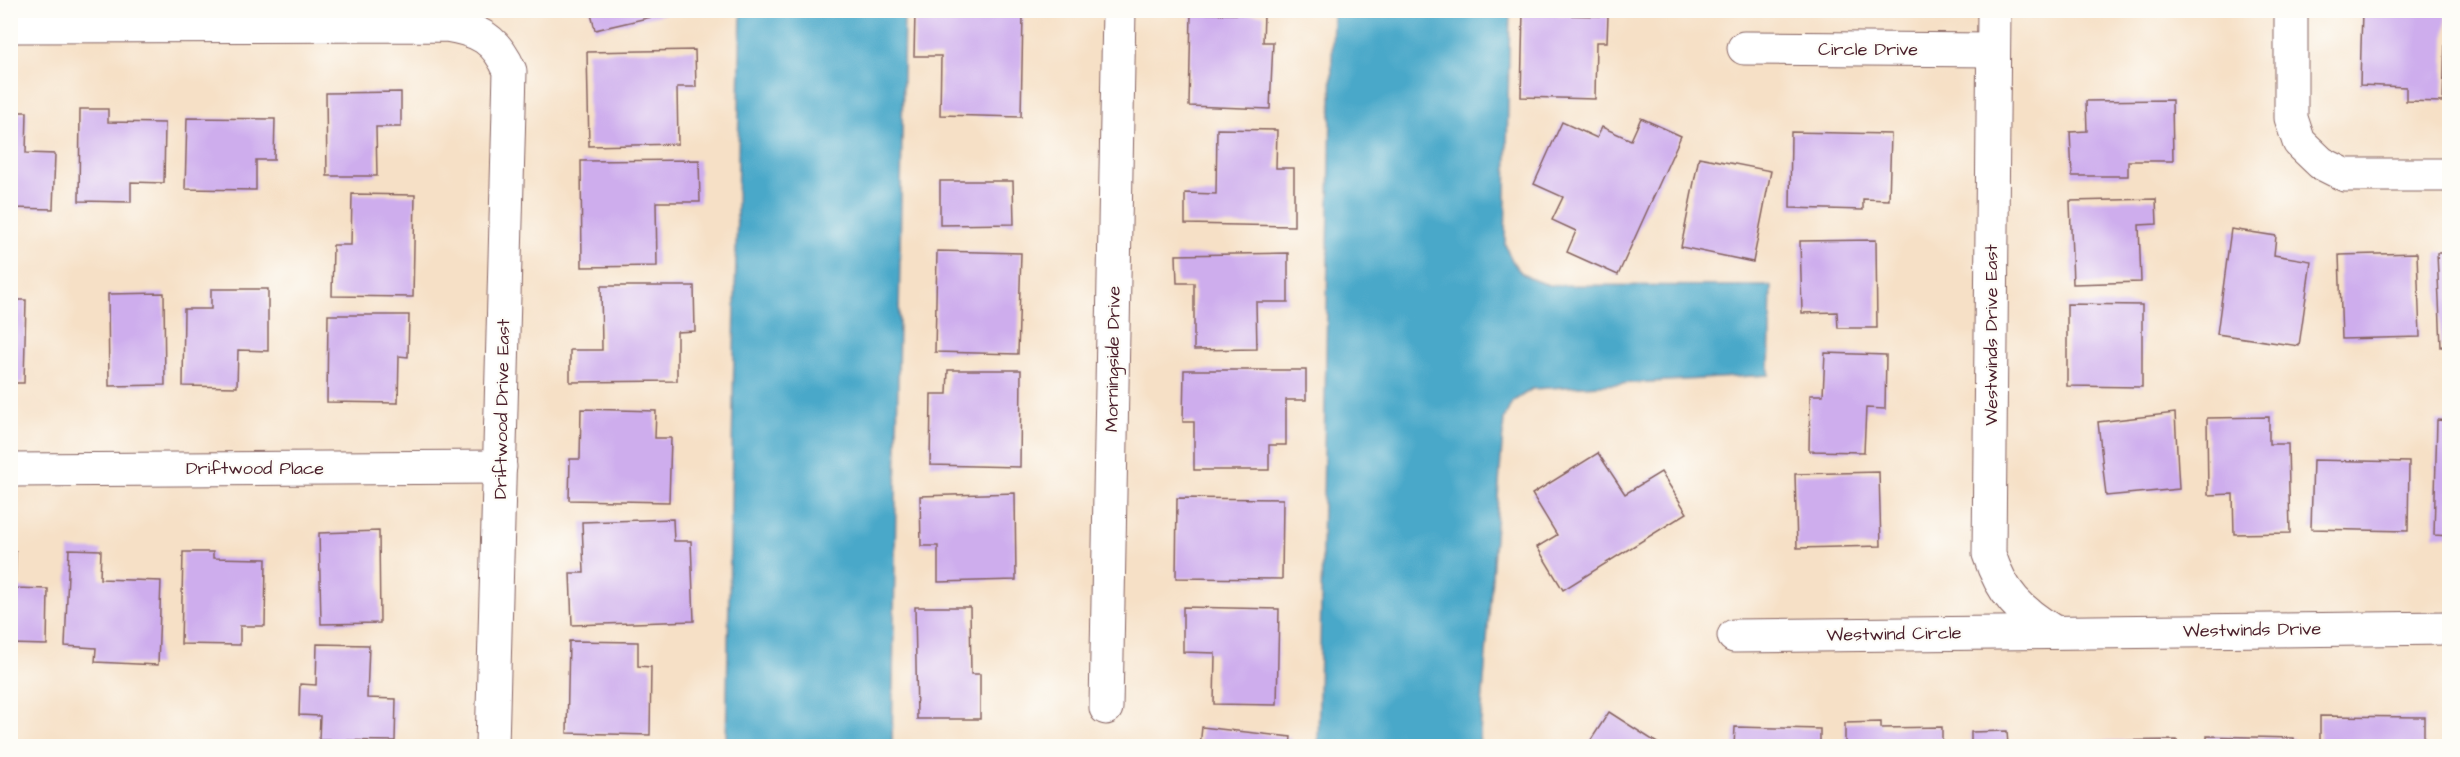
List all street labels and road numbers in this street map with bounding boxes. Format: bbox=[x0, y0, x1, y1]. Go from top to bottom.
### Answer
street label: Circle Drive bbox=[1818, 37, 1918, 62]
street label: Westwinds Drive East bbox=[1979, 244, 2004, 426]
street label: Morningside Drive bbox=[1099, 285, 1128, 432]
street label: Driftwood Drive East bbox=[488, 318, 516, 499]
street label: Driftwood Place bbox=[186, 456, 324, 481]
street label: Westwinds Drive bbox=[2183, 616, 2322, 644]
street label: Westwind Circle bbox=[1826, 620, 1962, 648]

